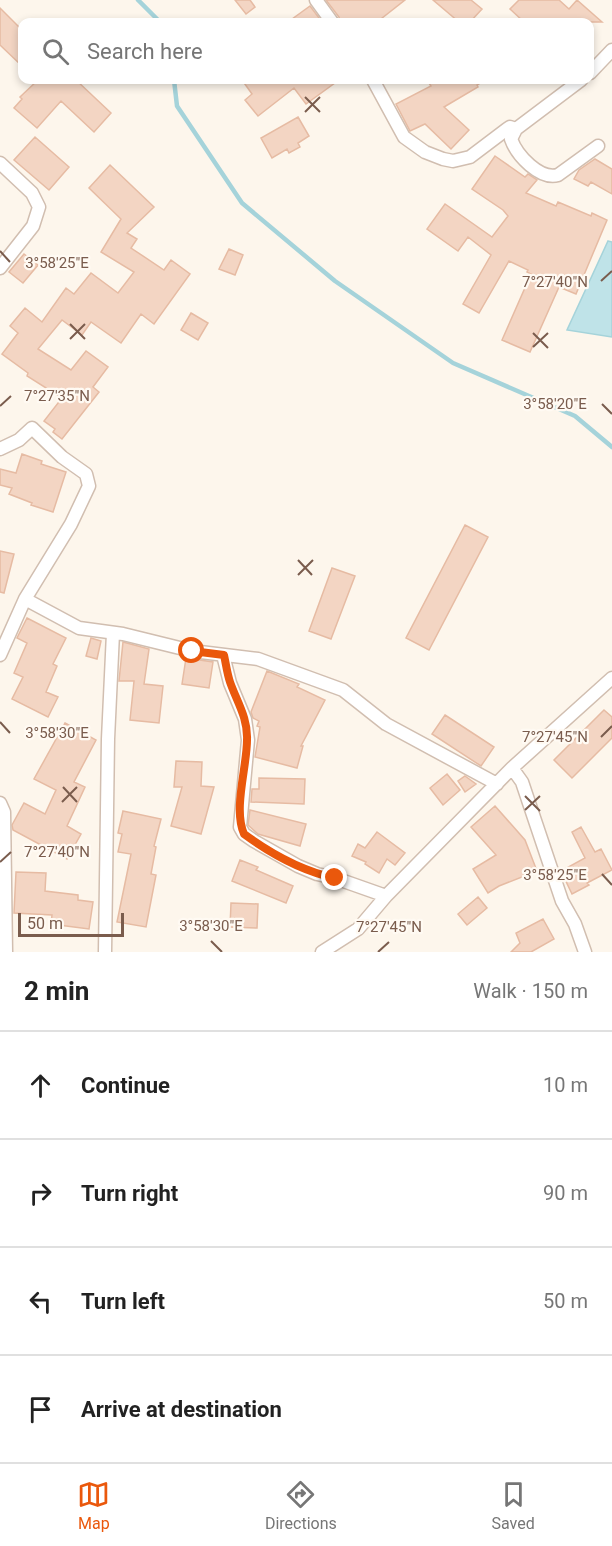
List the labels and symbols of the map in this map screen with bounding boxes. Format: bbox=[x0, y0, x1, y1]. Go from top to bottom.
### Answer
text: 3°58'25"E bbox=[25, 254, 89, 272]
text: 7°27'40"N bbox=[522, 273, 588, 291]
text: 7°27'35"N bbox=[24, 387, 90, 405]
text: 3°58'20"E bbox=[523, 395, 587, 413]
route start bbox=[178, 637, 204, 663]
text: 3°58'30"E bbox=[25, 724, 89, 742]
text: 7°27'45"N bbox=[522, 728, 588, 746]
text: 7°27'40"N bbox=[24, 843, 90, 861]
route end bbox=[321, 864, 347, 890]
text: 3°58'25"E bbox=[523, 866, 587, 884]
scale bar bbox=[18, 910, 124, 938]
text: 3°58'30"E bbox=[179, 917, 243, 935]
text: 7°27'45"N bbox=[356, 918, 422, 936]

